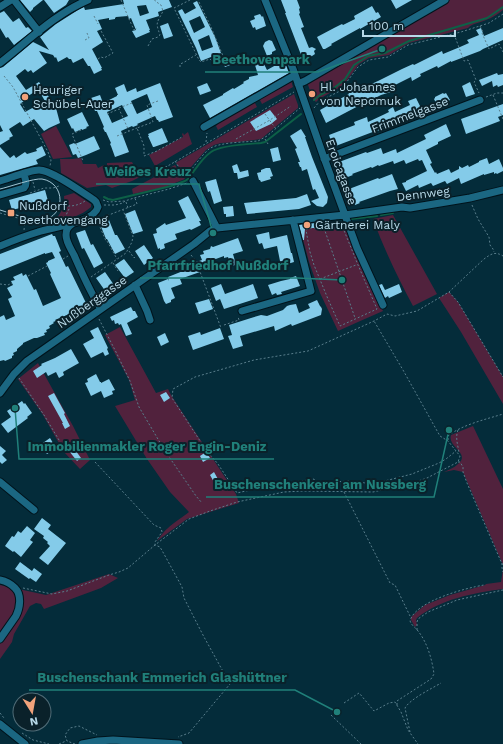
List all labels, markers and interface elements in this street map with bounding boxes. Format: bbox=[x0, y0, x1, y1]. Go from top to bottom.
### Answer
scale bar bbox=[363, 12, 455, 38]
text: 100 m bbox=[369, 19, 404, 33]
callout: Beethovenpark bbox=[205, 47, 318, 72]
text: Beethovenpark bbox=[212, 52, 311, 67]
place label: Hl. Johannes von Nepomuk bbox=[320, 80, 401, 108]
place label: Heuriger Schübel-Auer bbox=[33, 83, 113, 111]
marker: Hl. Johannes von Nepomuk bbox=[307, 89, 317, 99]
marker: Heuriger Schübel-Auer bbox=[20, 92, 30, 102]
street label: Frimmelgasse bbox=[370, 94, 450, 136]
street label: Eroicagasse bbox=[323, 137, 359, 207]
callout: Weißes Kreuz bbox=[96, 159, 199, 184]
text: Weißes Kreuz bbox=[105, 164, 192, 179]
street label: Dennweg bbox=[396, 184, 451, 204]
place label: Nußdorf Beethovengang bbox=[19, 199, 108, 227]
marker: Nußdorf Beethovengang bbox=[6, 208, 16, 218]
place label: Gärtnerei Maly bbox=[315, 218, 401, 232]
marker: Gärtnerei Maly bbox=[302, 220, 312, 230]
callout: Pfarrfriedhof Nußdorf bbox=[140, 253, 297, 278]
text: Pfarrfriedhof Nußdorf bbox=[147, 258, 289, 273]
street label: Nußberggasse bbox=[55, 273, 130, 331]
callout: Immobilienmakler Roger Engin-Deniz bbox=[19, 434, 274, 459]
text: Immobilienmakler Roger Engin-Deniz bbox=[28, 439, 267, 454]
callout: Buschenschenkerei am Nussberg bbox=[206, 472, 434, 497]
text: Buschenschenkerei am Nussberg bbox=[214, 477, 427, 492]
callout: Buschenschank Emmerich Glashüttner bbox=[29, 665, 295, 690]
text: Buschenschank Emmerich Glashüttner bbox=[37, 670, 287, 685]
north arrow bbox=[12, 692, 52, 732]
text: N bbox=[29, 714, 39, 728]

